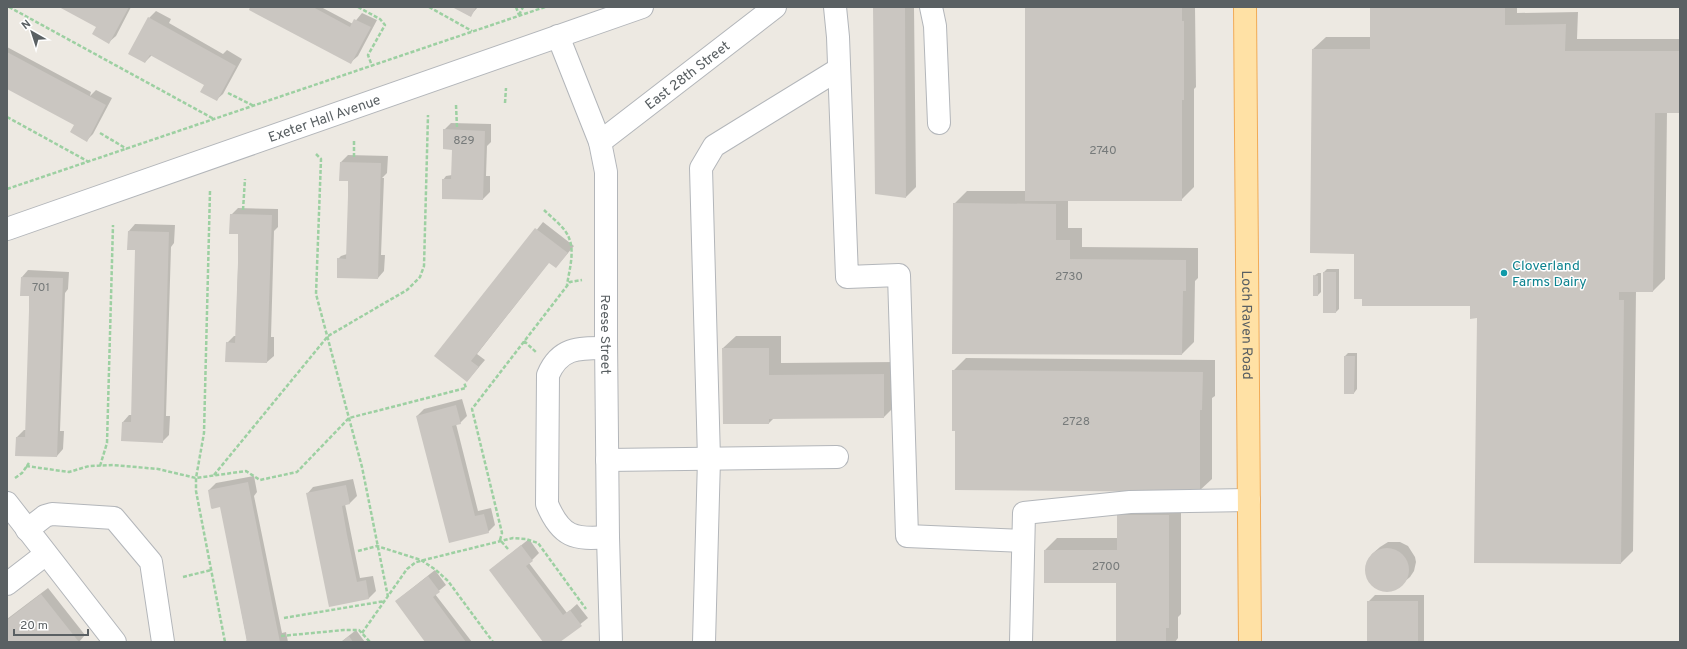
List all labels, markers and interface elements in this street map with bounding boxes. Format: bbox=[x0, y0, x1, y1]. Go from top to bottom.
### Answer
north arrow bbox=[12, 12, 52, 52]
text: N bbox=[19, 17, 34, 33]
street label: East 28th Street bbox=[642, 38, 734, 114]
street label: Exeter Hall Avenue bbox=[266, 92, 383, 147]
house number: 829 bbox=[453, 133, 475, 149]
house number: 2740 bbox=[1089, 143, 1117, 159]
place label: Cloverland Farms Dairy bbox=[1512, 258, 1587, 291]
marker: Cloverland Farms Dairy bbox=[1499, 268, 1509, 278]
house number: 2730 bbox=[1055, 269, 1083, 285]
street label: Loch Raven Road bbox=[1237, 270, 1255, 380]
house number: 701 bbox=[32, 280, 50, 296]
street label: Reese Street bbox=[596, 294, 613, 375]
house number: 2728 bbox=[1062, 414, 1090, 430]
house number: 2700 bbox=[1092, 559, 1120, 575]
scale bar bbox=[14, 611, 88, 637]
text: 20 m bbox=[20, 618, 48, 634]

